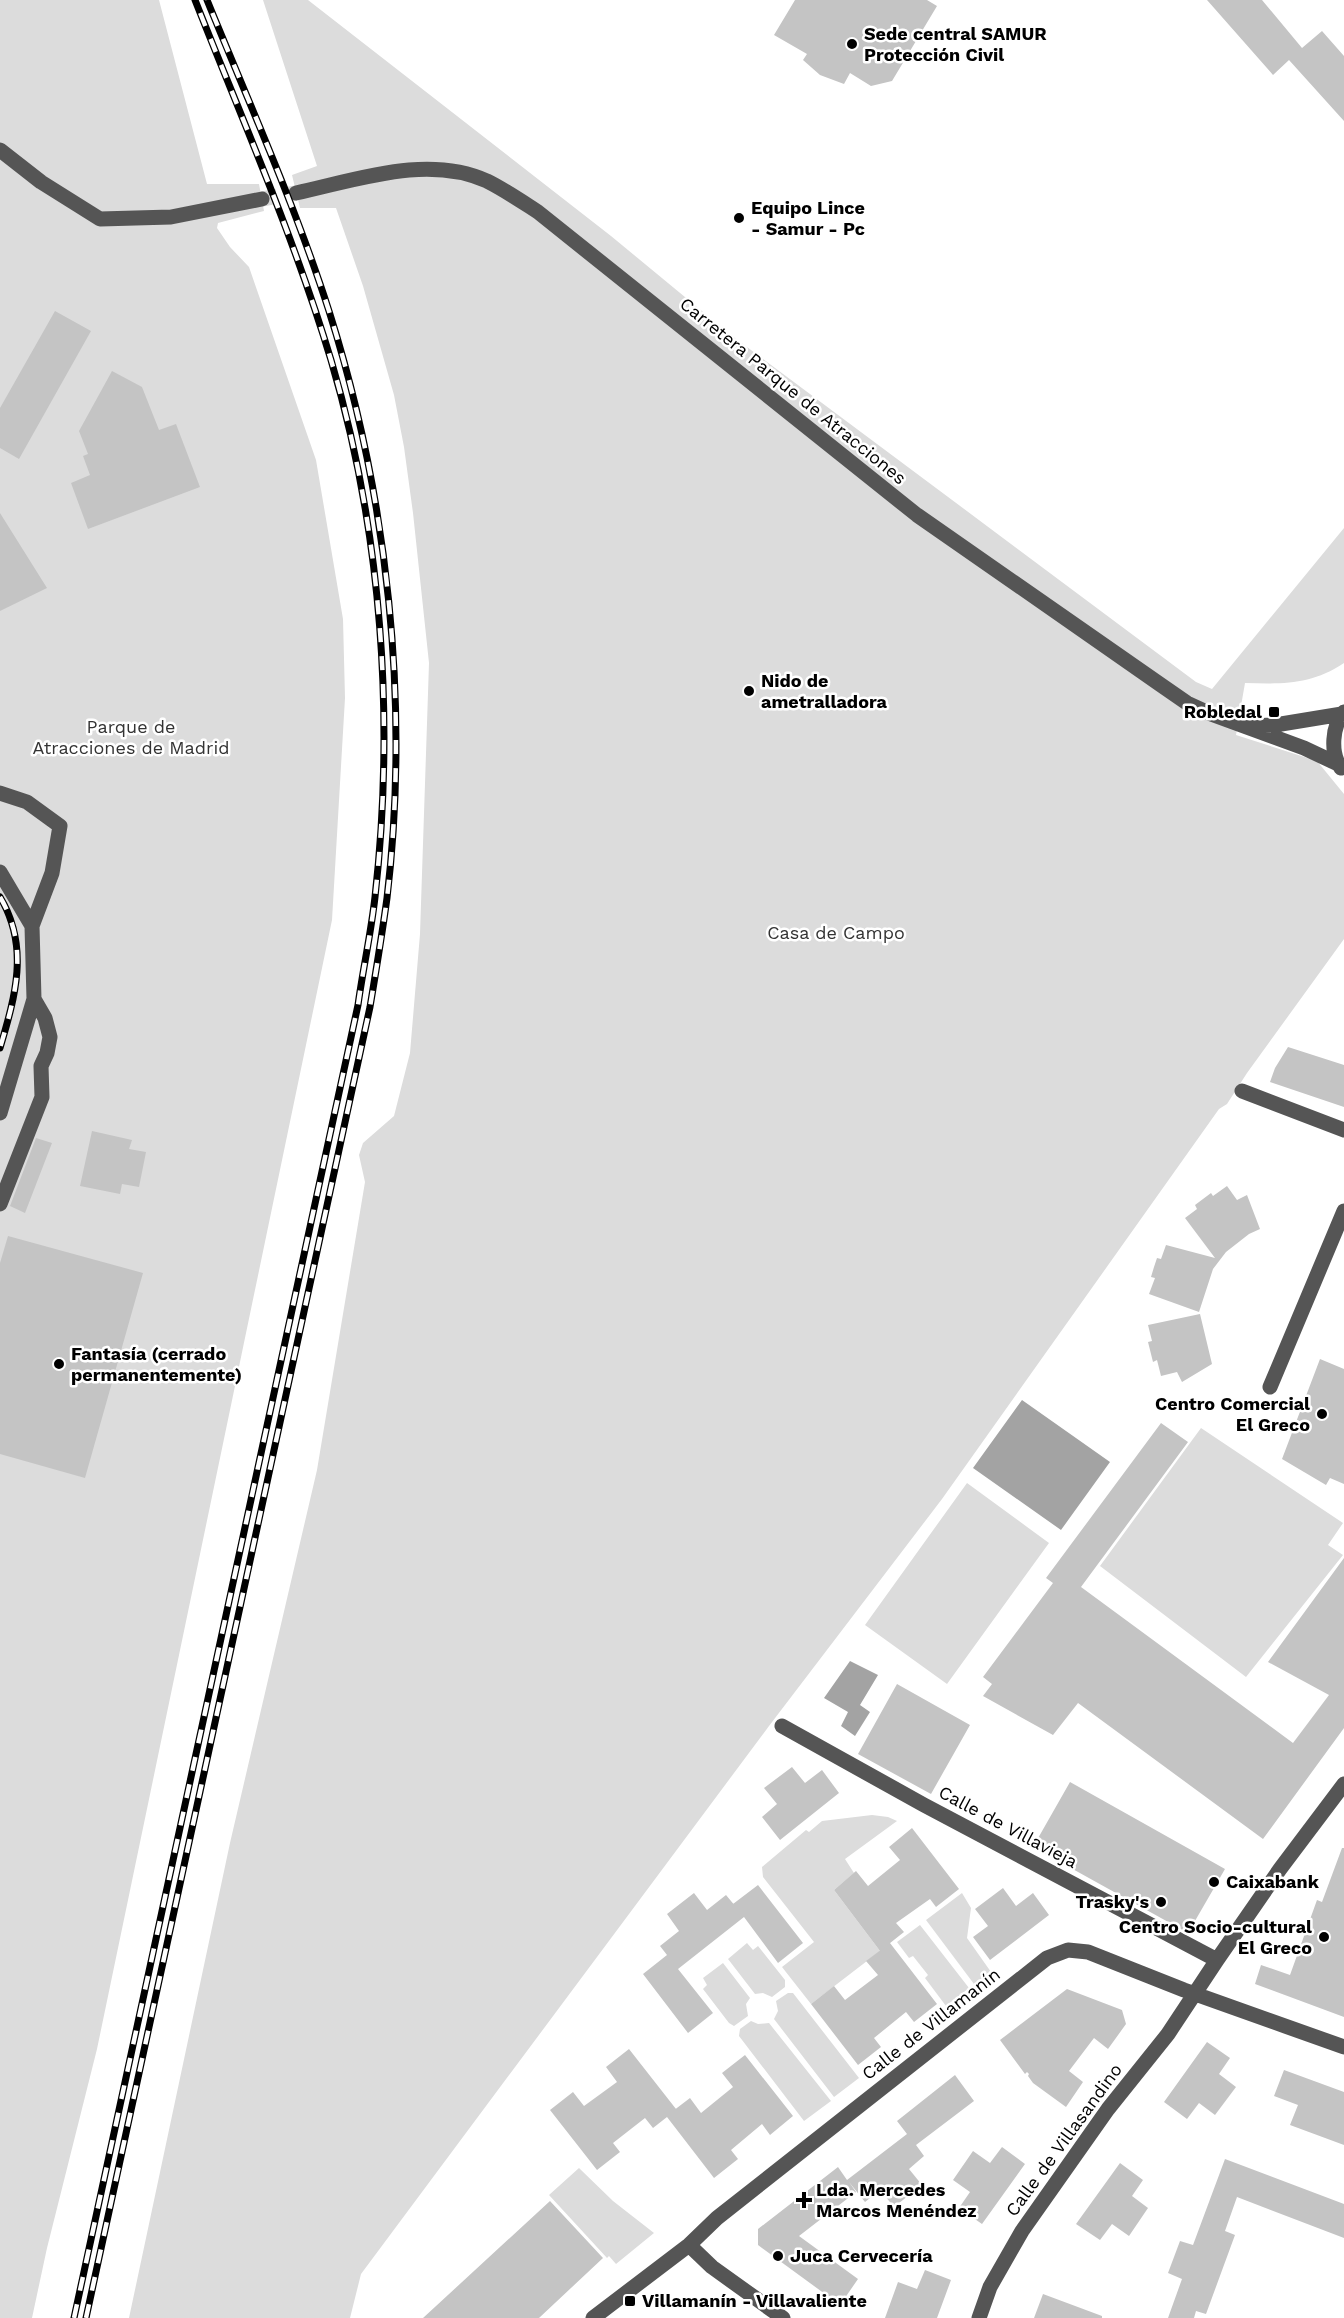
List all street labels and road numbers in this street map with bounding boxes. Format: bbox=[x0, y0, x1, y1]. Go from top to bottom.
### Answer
street label: Carretera Parque de Atracciones bbox=[676, 293, 911, 488]
street label: Calle de Villavieja bbox=[935, 1781, 1081, 1872]
street label: Calle de Villamanín bbox=[858, 1963, 1004, 2084]
street label: Calle de Villasandino bbox=[1001, 2059, 1126, 2220]

